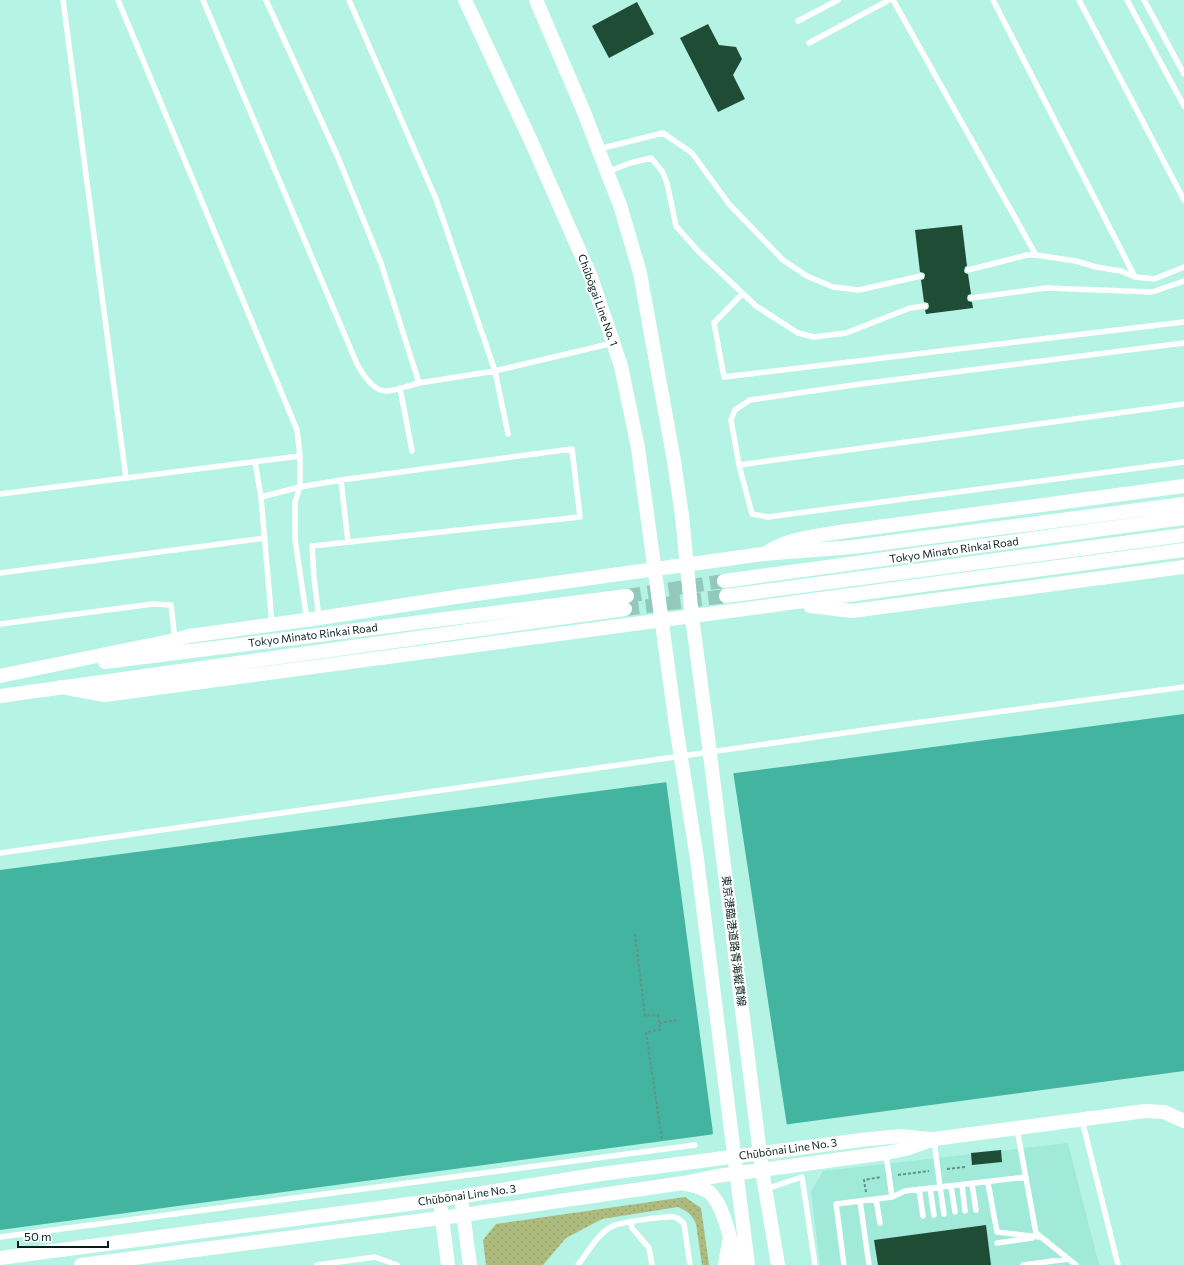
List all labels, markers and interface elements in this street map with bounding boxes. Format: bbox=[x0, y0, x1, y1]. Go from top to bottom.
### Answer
street label: Chūbōgai Line No. 1 bbox=[576, 252, 621, 348]
street label: Tokyo Minato Rinkai Road bbox=[889, 534, 1019, 565]
street label: Tokyo Minato Rinkai Road bbox=[247, 620, 378, 649]
street label: 東京港臨港道路青海縦貫線 bbox=[720, 875, 749, 1007]
street label: Chūbōnai Line No. 3 bbox=[738, 1135, 838, 1162]
street label: Chūbōnai Line No. 3 bbox=[417, 1181, 517, 1208]
scale bar bbox=[18, 1223, 108, 1249]
text: 50 m bbox=[24, 1229, 52, 1243]

